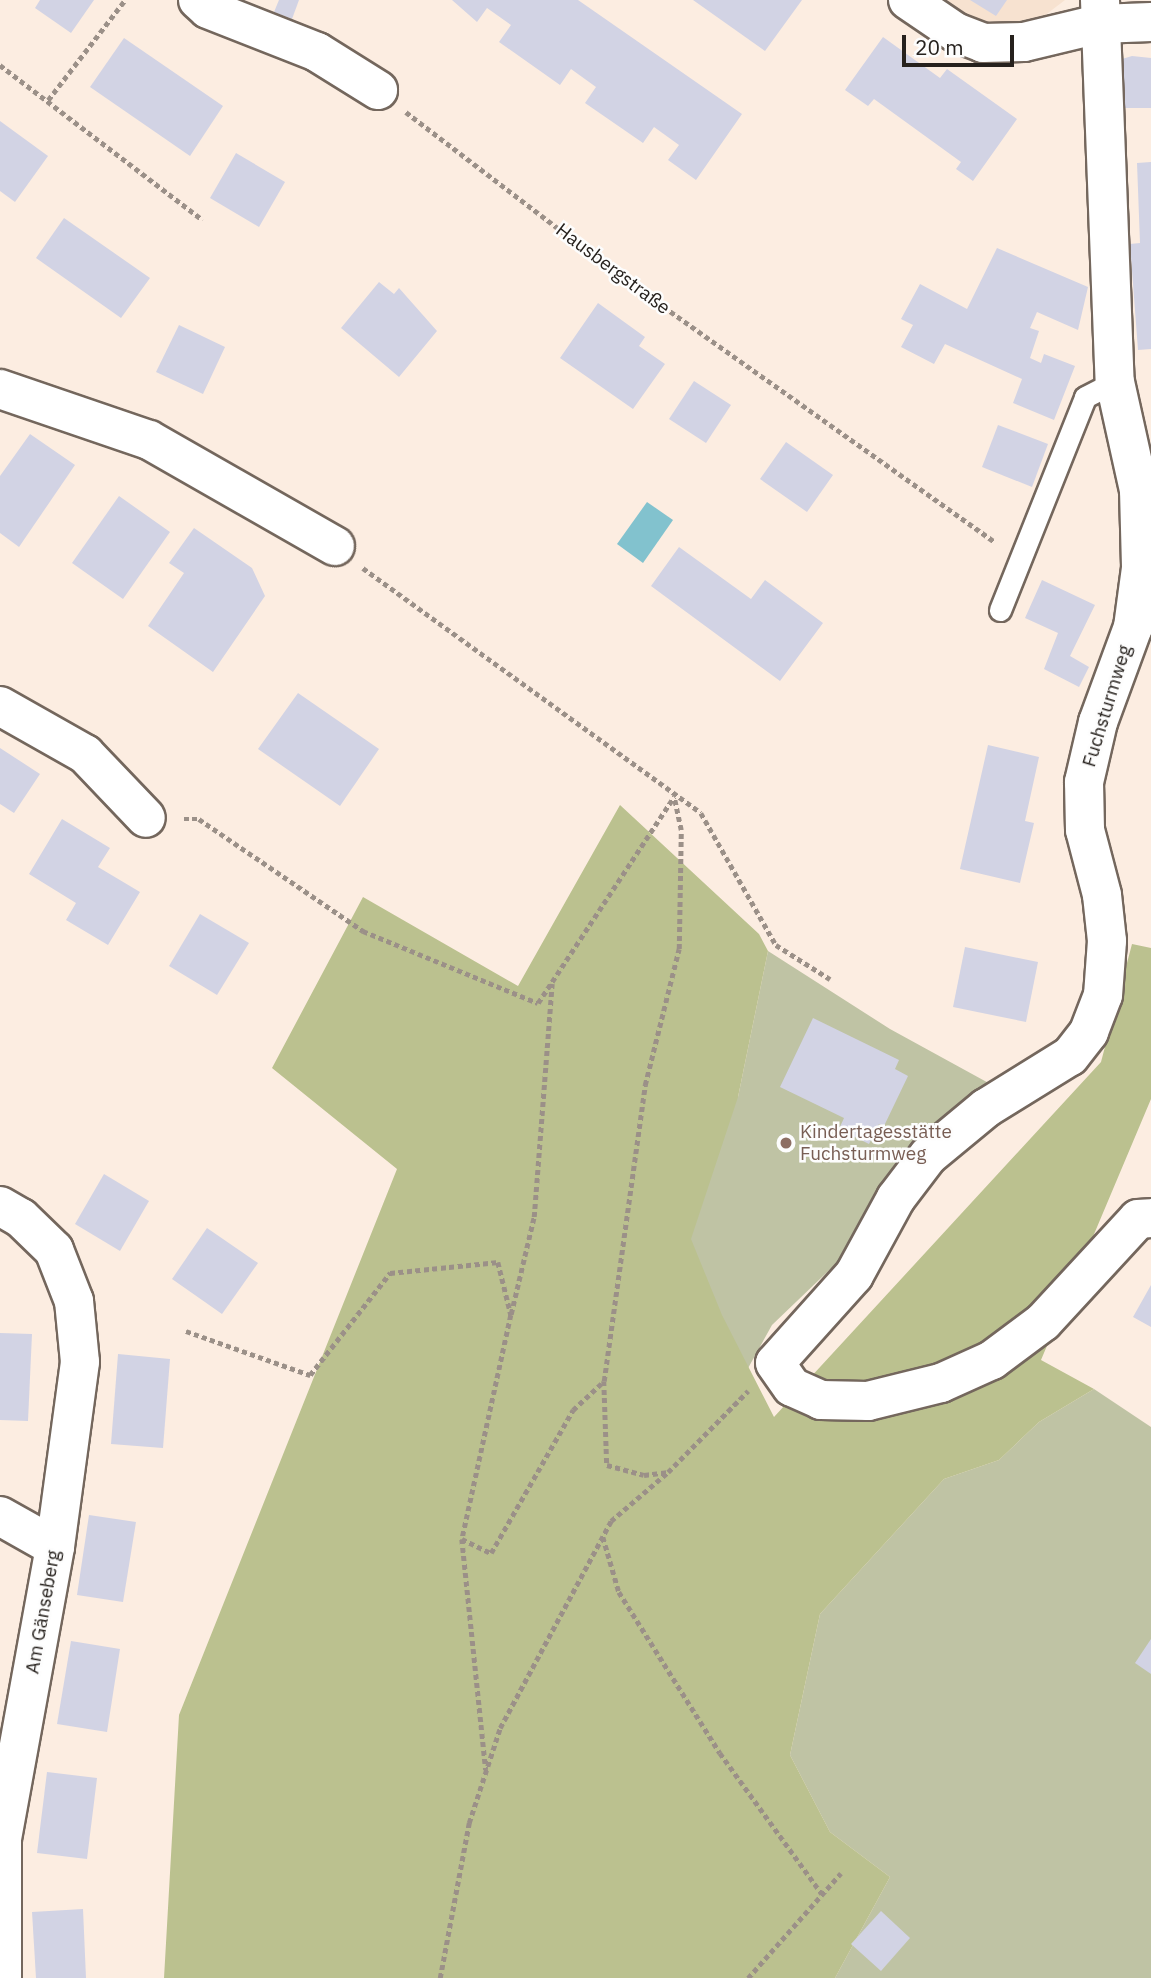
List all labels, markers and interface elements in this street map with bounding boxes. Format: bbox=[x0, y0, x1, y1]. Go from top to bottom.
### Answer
scale bar bbox=[906, 21, 1018, 65]
text: 20 m bbox=[915, 33, 964, 61]
street label: Hausbergstraße bbox=[551, 219, 675, 319]
street label: Fuchsturmweg bbox=[1078, 642, 1136, 770]
place label: Kindertagesstätte Fuchsturmweg bbox=[800, 1121, 952, 1165]
marker: Kindertagesstätte Fuchsturmweg bbox=[778, 1135, 794, 1151]
street label: Am Gänseberg bbox=[21, 1548, 65, 1676]

